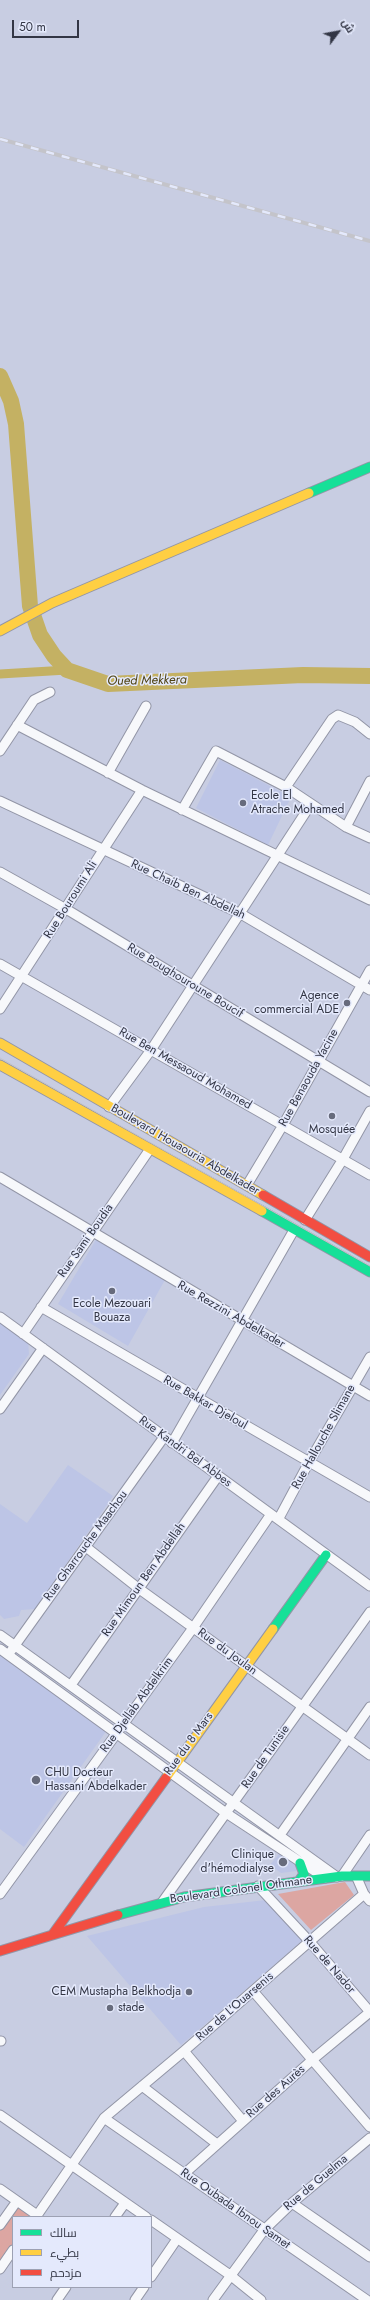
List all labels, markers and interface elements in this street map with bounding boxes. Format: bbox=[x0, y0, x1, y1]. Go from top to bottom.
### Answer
scale bar bbox=[14, 12, 81, 38]
north arrow bbox=[318, 12, 358, 52]
text: ش bbox=[338, 15, 359, 36]
text: 50 m bbox=[19, 18, 46, 36]
water label: Oued Mekkera bbox=[107, 673, 187, 689]
place label: Ecole El Atrache Mohamed bbox=[251, 789, 344, 817]
marker: Ecole El Atrache Mohamed bbox=[238, 798, 248, 808]
street label: Rue Chaib Ben Abdellah bbox=[128, 857, 248, 923]
street label: Rue Bouroumi Ali bbox=[41, 858, 101, 942]
street label: Rue Boughouroune Boucif bbox=[124, 941, 246, 1021]
place label: Agence commercial ADE bbox=[254, 989, 339, 1017]
marker: Agence commercial ADE bbox=[342, 998, 352, 1008]
street label: Rue Ben Messaoud Mohamed bbox=[116, 1025, 254, 1113]
street label: Rue Benaouda Yacine bbox=[276, 1027, 342, 1129]
street label: Boulevard Houaouria Abdelkader bbox=[108, 1101, 262, 1199]
marker: Mosquée bbox=[327, 1111, 337, 1121]
place label: Mosquée bbox=[309, 1123, 355, 1137]
street label: Rue Sami Boudia bbox=[55, 1201, 117, 1281]
street label: Rue Rezzini Abdelkader bbox=[175, 1278, 287, 1352]
marker: Ecole Mezouari Bouaza bbox=[107, 1286, 117, 1296]
place label: Ecole Mezouari Bouaza bbox=[73, 1297, 151, 1325]
street label: Rue Bakkar Djeloul bbox=[160, 1373, 250, 1433]
street label: Rue Hallouche Slimane bbox=[289, 1382, 359, 1492]
street label: Rue Kandri Bel Abbes bbox=[136, 1414, 234, 1490]
street label: Rue Gharrouche Maachou bbox=[41, 1488, 131, 1604]
street label: Rue Mimoun Ben Abdellah bbox=[99, 1520, 189, 1640]
street label: Rue du Joulan bbox=[194, 1626, 260, 1678]
street label: Rue Djellab Abdelkrim bbox=[98, 1655, 176, 1755]
street label: Rue du 8 Mars bbox=[161, 1710, 217, 1778]
street label: Rue de Tunisie bbox=[239, 1723, 293, 1791]
place label: CHU Docteur Hassani Abdelkader bbox=[45, 1766, 147, 1794]
marker: CHU Docteur Hassani Abdelkader bbox=[30, 1774, 42, 1786]
place label: Clinique d'hémodialyse bbox=[201, 1848, 274, 1876]
marker: Clinique d'hémodialyse bbox=[277, 1856, 289, 1868]
street label: Boulevard Colonel Othmane bbox=[169, 1873, 313, 1907]
street label: Rue de Nador bbox=[300, 1933, 358, 1997]
street label: Rue de L'Ouarsenis bbox=[193, 1970, 277, 2044]
place label: CEM Mustapha Belkhodja bbox=[51, 1985, 181, 1999]
marker: CEM Mustapha Belkhodja bbox=[184, 1987, 194, 1997]
place label: stade bbox=[118, 2001, 145, 2015]
marker: stade bbox=[105, 2003, 115, 2013]
street label: Rue des Aurès bbox=[244, 2063, 308, 2121]
street label: Rue de Guelma bbox=[281, 2152, 351, 2214]
street label: Rue Oubada Ibnou Samet bbox=[177, 2166, 293, 2252]
legend bbox=[12, 2216, 152, 2288]
text: سالك bbox=[50, 2224, 77, 2242]
text: بطيء bbox=[50, 2244, 79, 2262]
text: مزدحم bbox=[50, 2264, 82, 2282]

